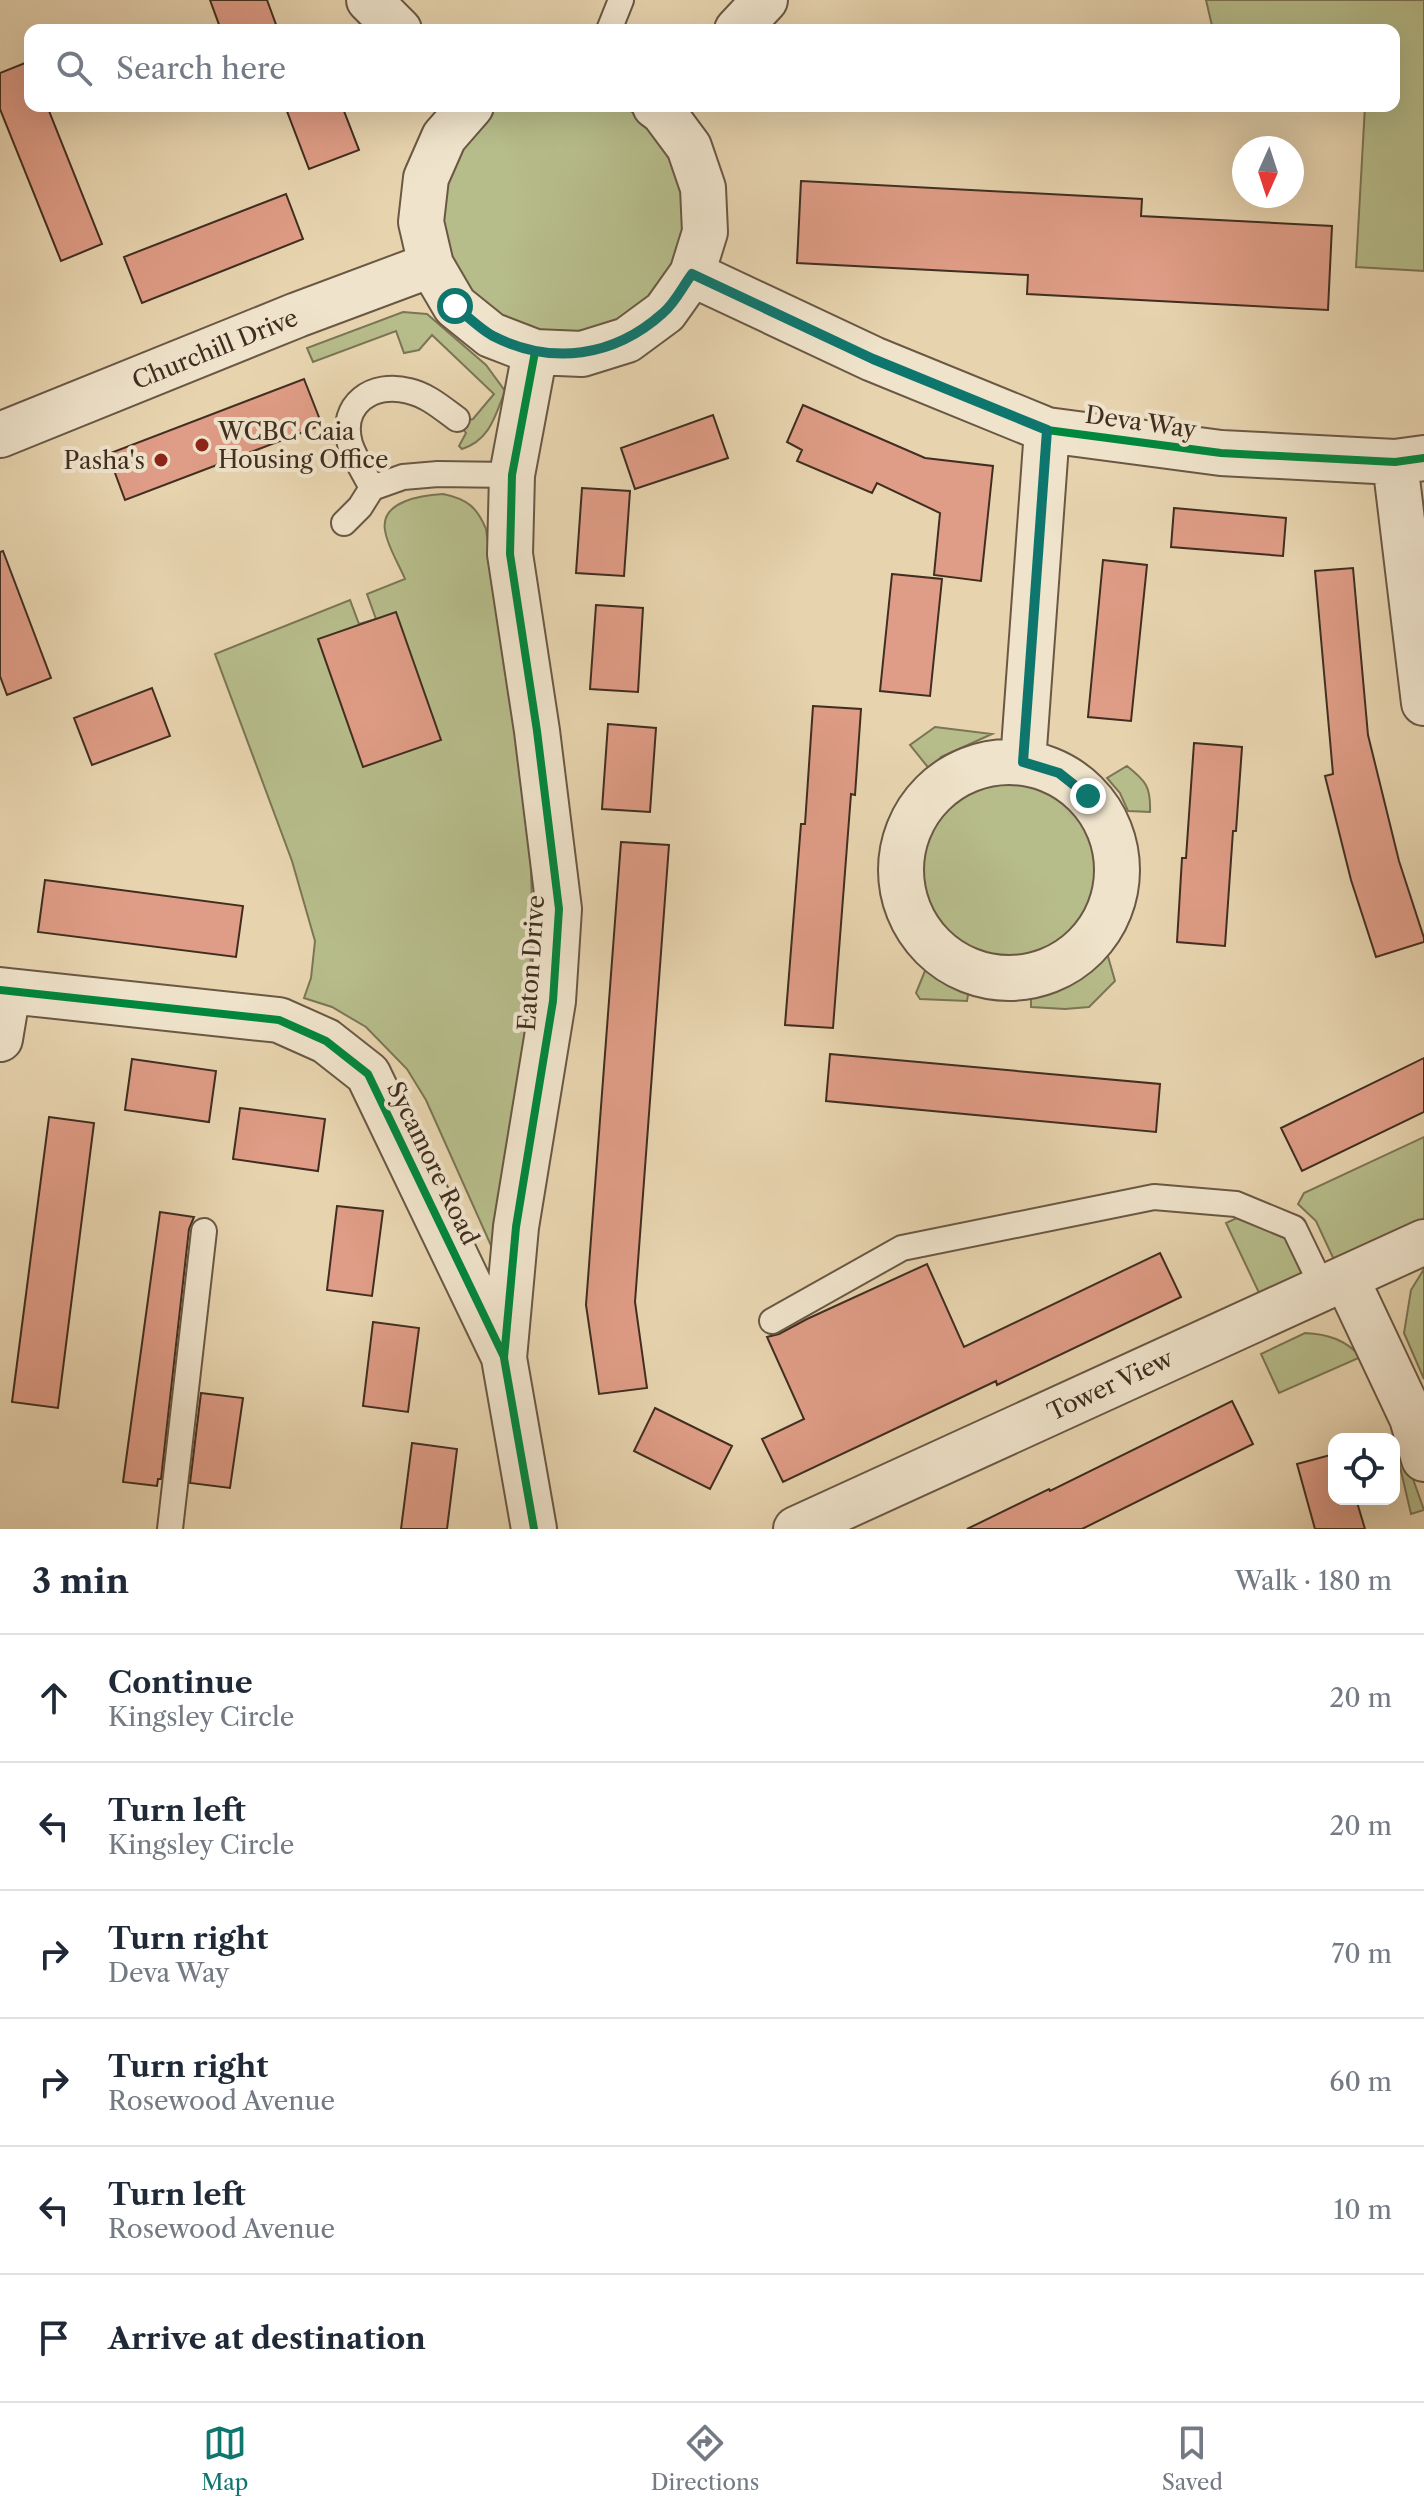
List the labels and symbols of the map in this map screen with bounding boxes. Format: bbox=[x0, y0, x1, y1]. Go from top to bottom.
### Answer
north arrow bbox=[1232, 136, 1304, 208]
route start bbox=[437, 288, 473, 324]
street label: Churchill Drive bbox=[128, 303, 302, 395]
street label: Deva Way bbox=[1083, 400, 1199, 444]
place label: WCBC Caia Housing Office bbox=[217, 417, 388, 474]
marker: WCBC Caia Housing Office bbox=[193, 436, 211, 454]
place label: Pasha's bbox=[64, 446, 145, 475]
marker: Pasha's bbox=[152, 451, 170, 469]
route end bbox=[1070, 778, 1106, 814]
street label: Eaton Drive bbox=[512, 894, 550, 1032]
street label: Sycamore Road bbox=[381, 1077, 485, 1250]
street label: Tower View bbox=[1043, 1343, 1178, 1427]

